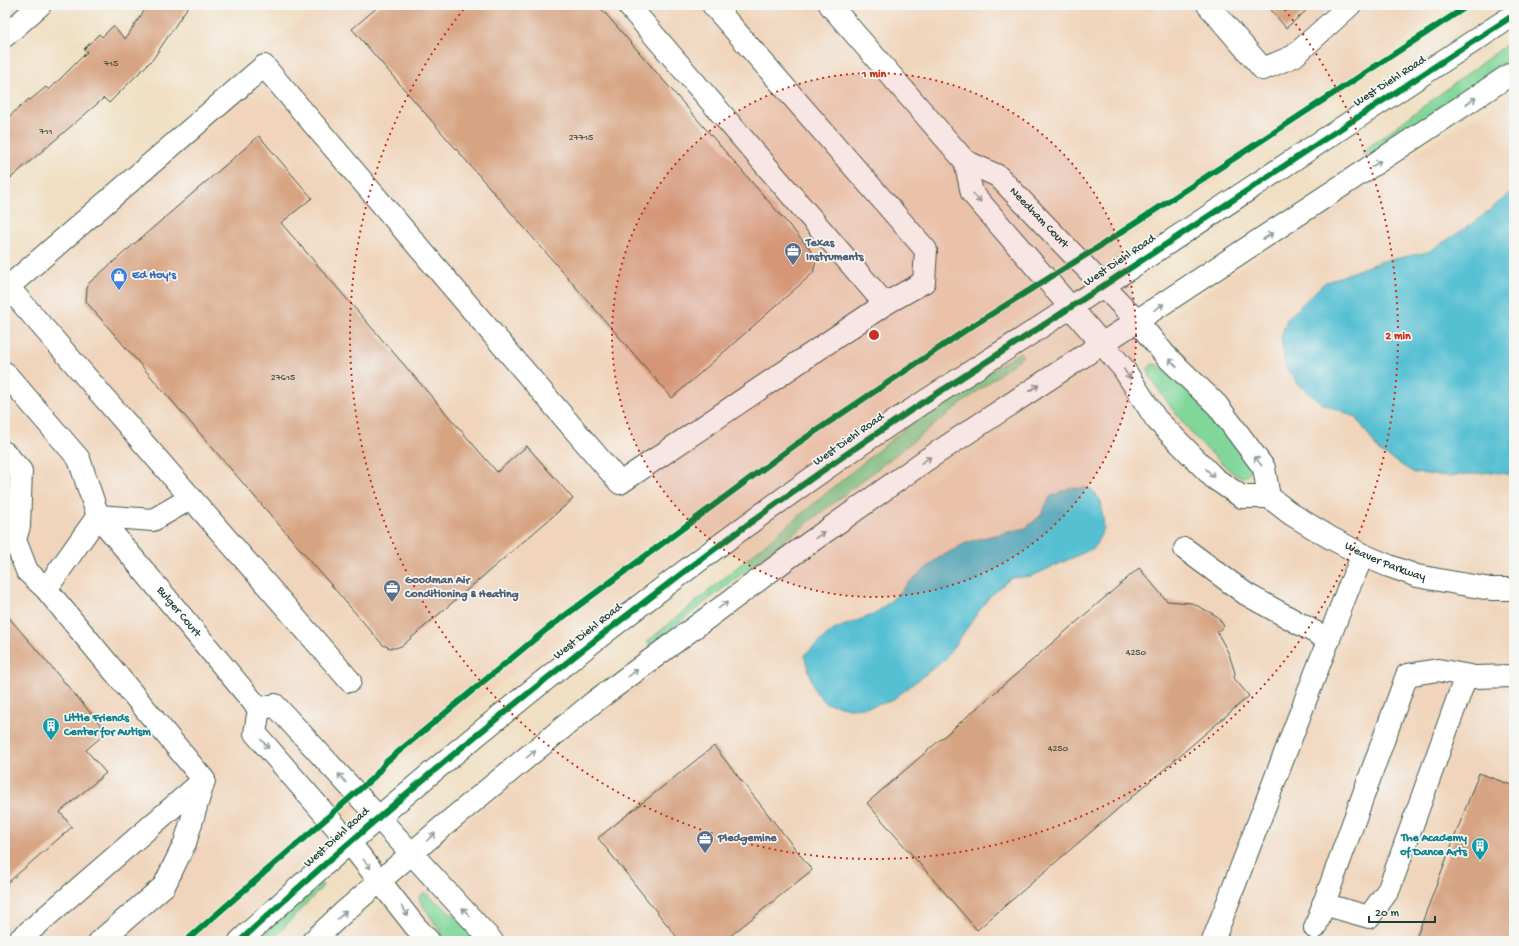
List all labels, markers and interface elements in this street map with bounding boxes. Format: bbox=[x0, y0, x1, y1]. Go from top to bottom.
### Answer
street label: West Diehl Road bbox=[1351, 53, 1430, 111]
house number: 715 bbox=[103, 58, 118, 70]
text: 1 min bbox=[861, 68, 887, 82]
one-way arrow bbox=[1465, 97, 1476, 105]
house number: 711 bbox=[38, 126, 53, 138]
house number: 27715 bbox=[569, 132, 593, 144]
one-way arrow bbox=[1370, 160, 1381, 168]
street label: Needham Court bbox=[1006, 185, 1072, 252]
one-way arrow bbox=[972, 193, 981, 203]
street label: West Diehl Road bbox=[1082, 231, 1159, 290]
one-way arrow bbox=[1262, 231, 1273, 240]
place label: Texas Instruments bbox=[805, 237, 864, 265]
office icon: Texas Instruments bbox=[783, 241, 803, 266]
shop icon: Ed Hoy's bbox=[109, 266, 129, 291]
place label: Ed Hoy's bbox=[131, 269, 176, 283]
one-way arrow bbox=[1153, 303, 1164, 311]
centre of rings bbox=[867, 328, 881, 342]
text: 2 min bbox=[1385, 330, 1411, 344]
one-way arrow bbox=[1168, 358, 1178, 368]
one-way arrow bbox=[1123, 368, 1131, 379]
house number: 27615 bbox=[271, 372, 295, 384]
one-way arrow bbox=[1028, 384, 1040, 392]
street label: West Diehl Road bbox=[811, 410, 888, 470]
one-way arrow bbox=[1254, 455, 1262, 466]
one-way arrow bbox=[920, 456, 931, 464]
one-way arrow bbox=[1205, 468, 1215, 478]
one-way arrow bbox=[814, 531, 825, 539]
street label: Weaver Parkway bbox=[1342, 539, 1427, 584]
place label: Goodman Air Conditioning & Heating bbox=[404, 574, 519, 602]
office icon: Goodman Air Conditioning & Heating bbox=[382, 578, 402, 603]
street label: Bulger Court bbox=[152, 583, 204, 642]
street label: West Diehl Road bbox=[551, 600, 626, 663]
one-way arrow bbox=[717, 601, 728, 610]
house number: 4250 bbox=[1126, 647, 1147, 659]
one-way arrow bbox=[627, 668, 638, 677]
place label: Little Friends Center for Autism bbox=[63, 712, 151, 740]
building icon: Little Friends Center for Autism bbox=[41, 716, 61, 741]
one-way arrow bbox=[260, 739, 269, 750]
house number: 4250 bbox=[1048, 743, 1069, 755]
one-way arrow bbox=[526, 749, 537, 758]
one-way arrow bbox=[337, 773, 347, 783]
street label: West Diehl Road bbox=[301, 804, 373, 871]
office icon: Pledgemine bbox=[695, 829, 715, 854]
one-way arrow bbox=[426, 832, 437, 841]
place label: Pledgemine bbox=[717, 832, 777, 846]
place label: The Academy of Dance Arts bbox=[1399, 832, 1468, 860]
building icon: The Academy of Dance Arts bbox=[1470, 836, 1490, 861]
one-way arrow bbox=[363, 859, 372, 870]
scale bar bbox=[1369, 898, 1435, 924]
one-way arrow bbox=[401, 906, 409, 917]
one-way arrow bbox=[461, 907, 471, 917]
text: 20 m bbox=[1375, 907, 1400, 921]
one-way arrow bbox=[337, 910, 347, 919]

